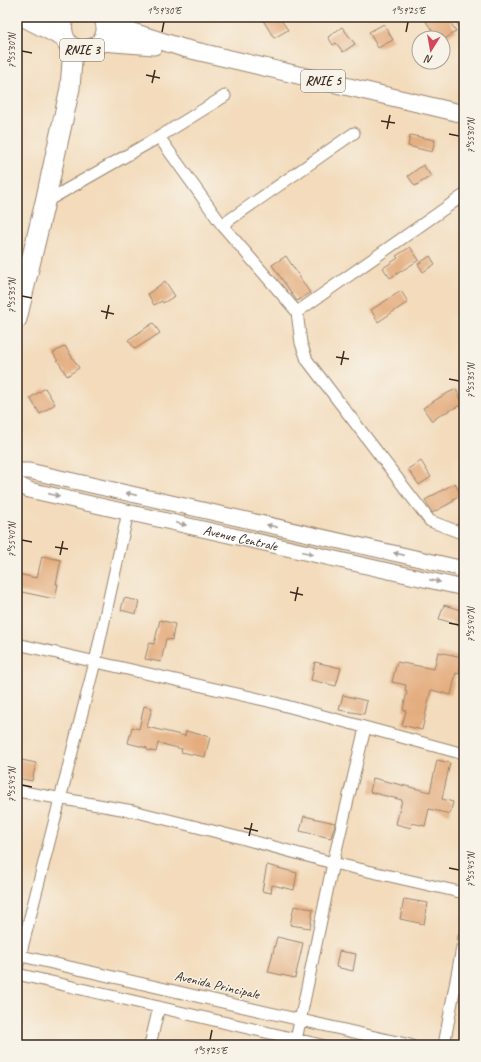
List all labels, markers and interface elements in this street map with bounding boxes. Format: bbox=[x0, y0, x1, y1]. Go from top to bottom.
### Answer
text: 1°59'30"E bbox=[147, 4, 183, 17]
text: 1°59'25"E bbox=[391, 4, 427, 17]
north arrow bbox=[411, 30, 451, 70]
text: 7°55'30"N bbox=[5, 32, 18, 68]
road number: RNIE 3 bbox=[60, 39, 104, 61]
text: N bbox=[422, 52, 434, 67]
road number: RNIE 5 bbox=[301, 70, 345, 92]
text: 7°55'30"N bbox=[464, 117, 477, 153]
text: 7°55'35"N bbox=[5, 277, 18, 313]
text: 7°55'35"N bbox=[464, 362, 477, 398]
one-way arrow bbox=[125, 491, 137, 497]
one-way arrow bbox=[48, 493, 60, 499]
text: 7°55'40"N bbox=[5, 521, 18, 557]
street label: Avenue Centrale bbox=[202, 521, 280, 554]
one-way arrow bbox=[175, 522, 187, 528]
one-way arrow bbox=[266, 522, 278, 528]
one-way arrow bbox=[302, 550, 314, 556]
one-way arrow bbox=[392, 550, 405, 556]
one-way arrow bbox=[428, 579, 441, 585]
text: 7°55'40"N bbox=[464, 606, 477, 642]
text: 7°55'45"N bbox=[5, 766, 18, 802]
text: 7°55'45"N bbox=[464, 851, 477, 887]
street label: Avenida Principale bbox=[173, 967, 262, 1003]
text: 1°59'25"E bbox=[193, 1044, 229, 1057]

